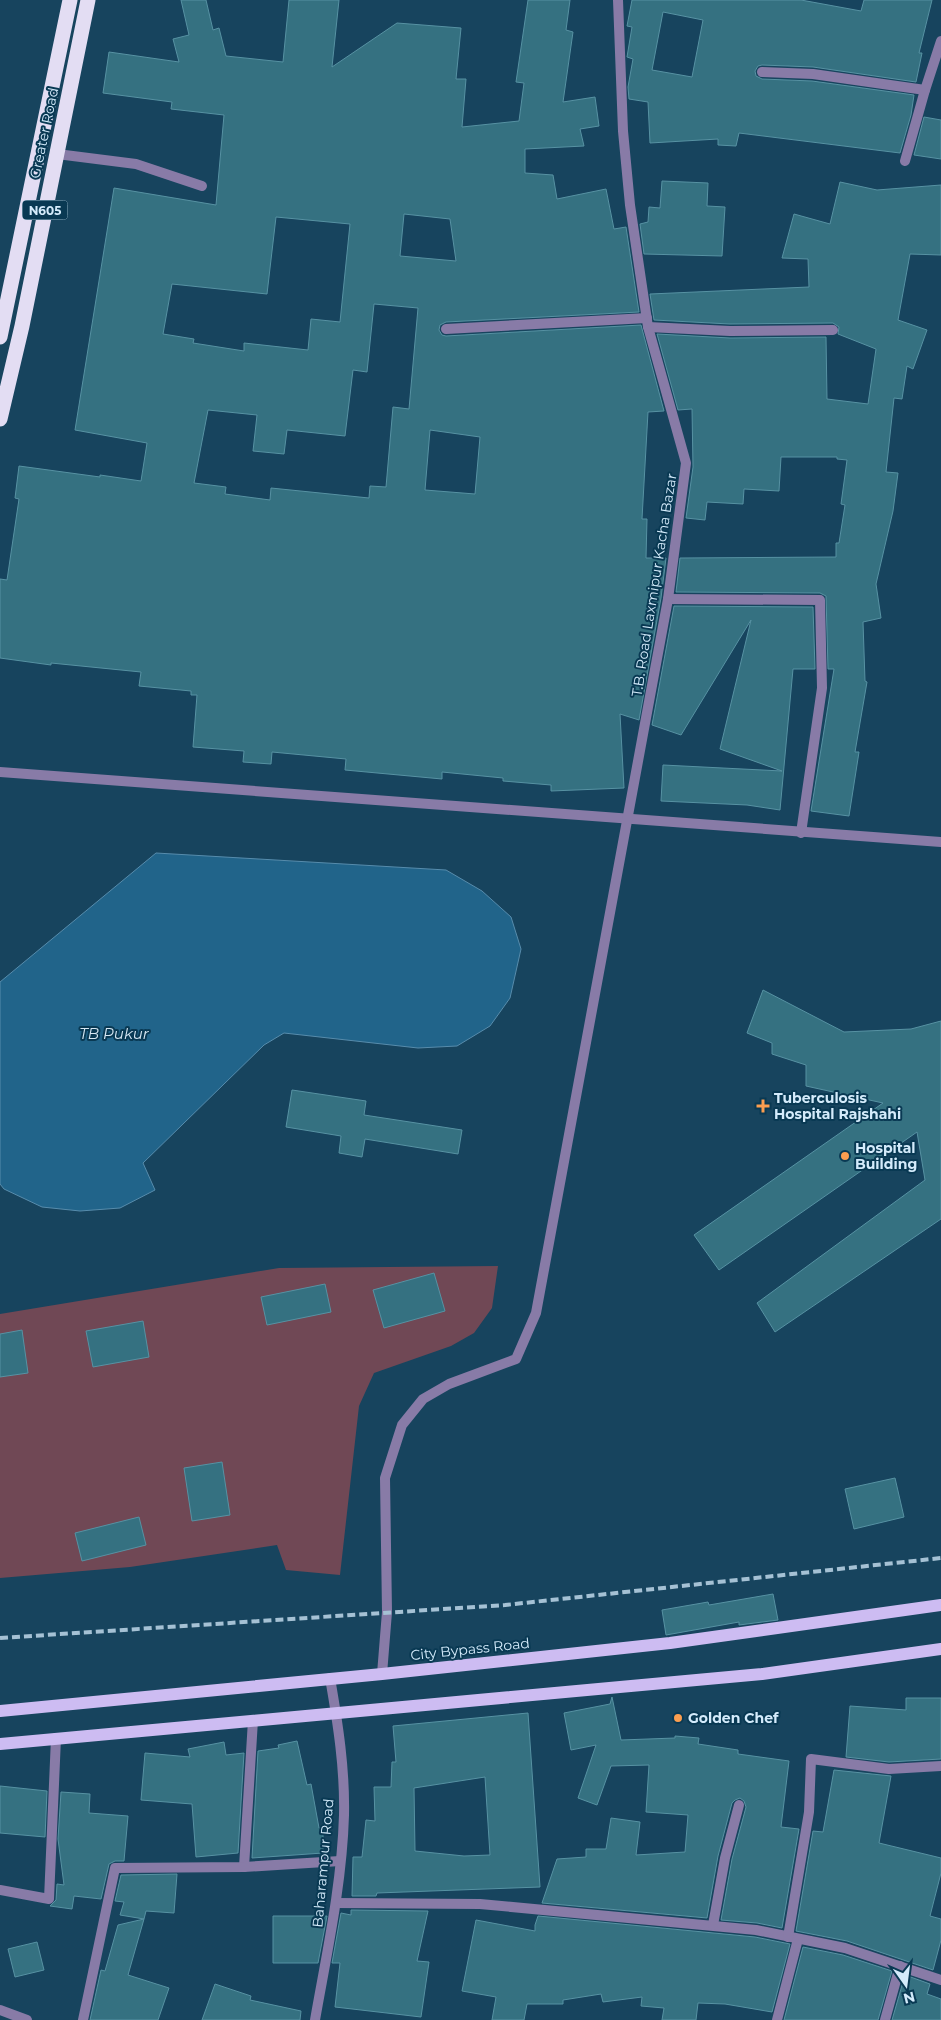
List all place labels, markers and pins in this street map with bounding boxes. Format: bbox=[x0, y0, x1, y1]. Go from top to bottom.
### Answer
place label: Tuberculosis Hospital Rajshahi bbox=[774, 1089, 901, 1123]
marker: Tuberculosis Hospital Rajshahi bbox=[756, 1099, 770, 1113]
place label: Hospital Building bbox=[855, 1139, 917, 1173]
marker: Hospital Building bbox=[839, 1150, 851, 1162]
place label: Golden Chef bbox=[688, 1709, 779, 1727]
marker: Golden Chef bbox=[672, 1712, 684, 1724]

